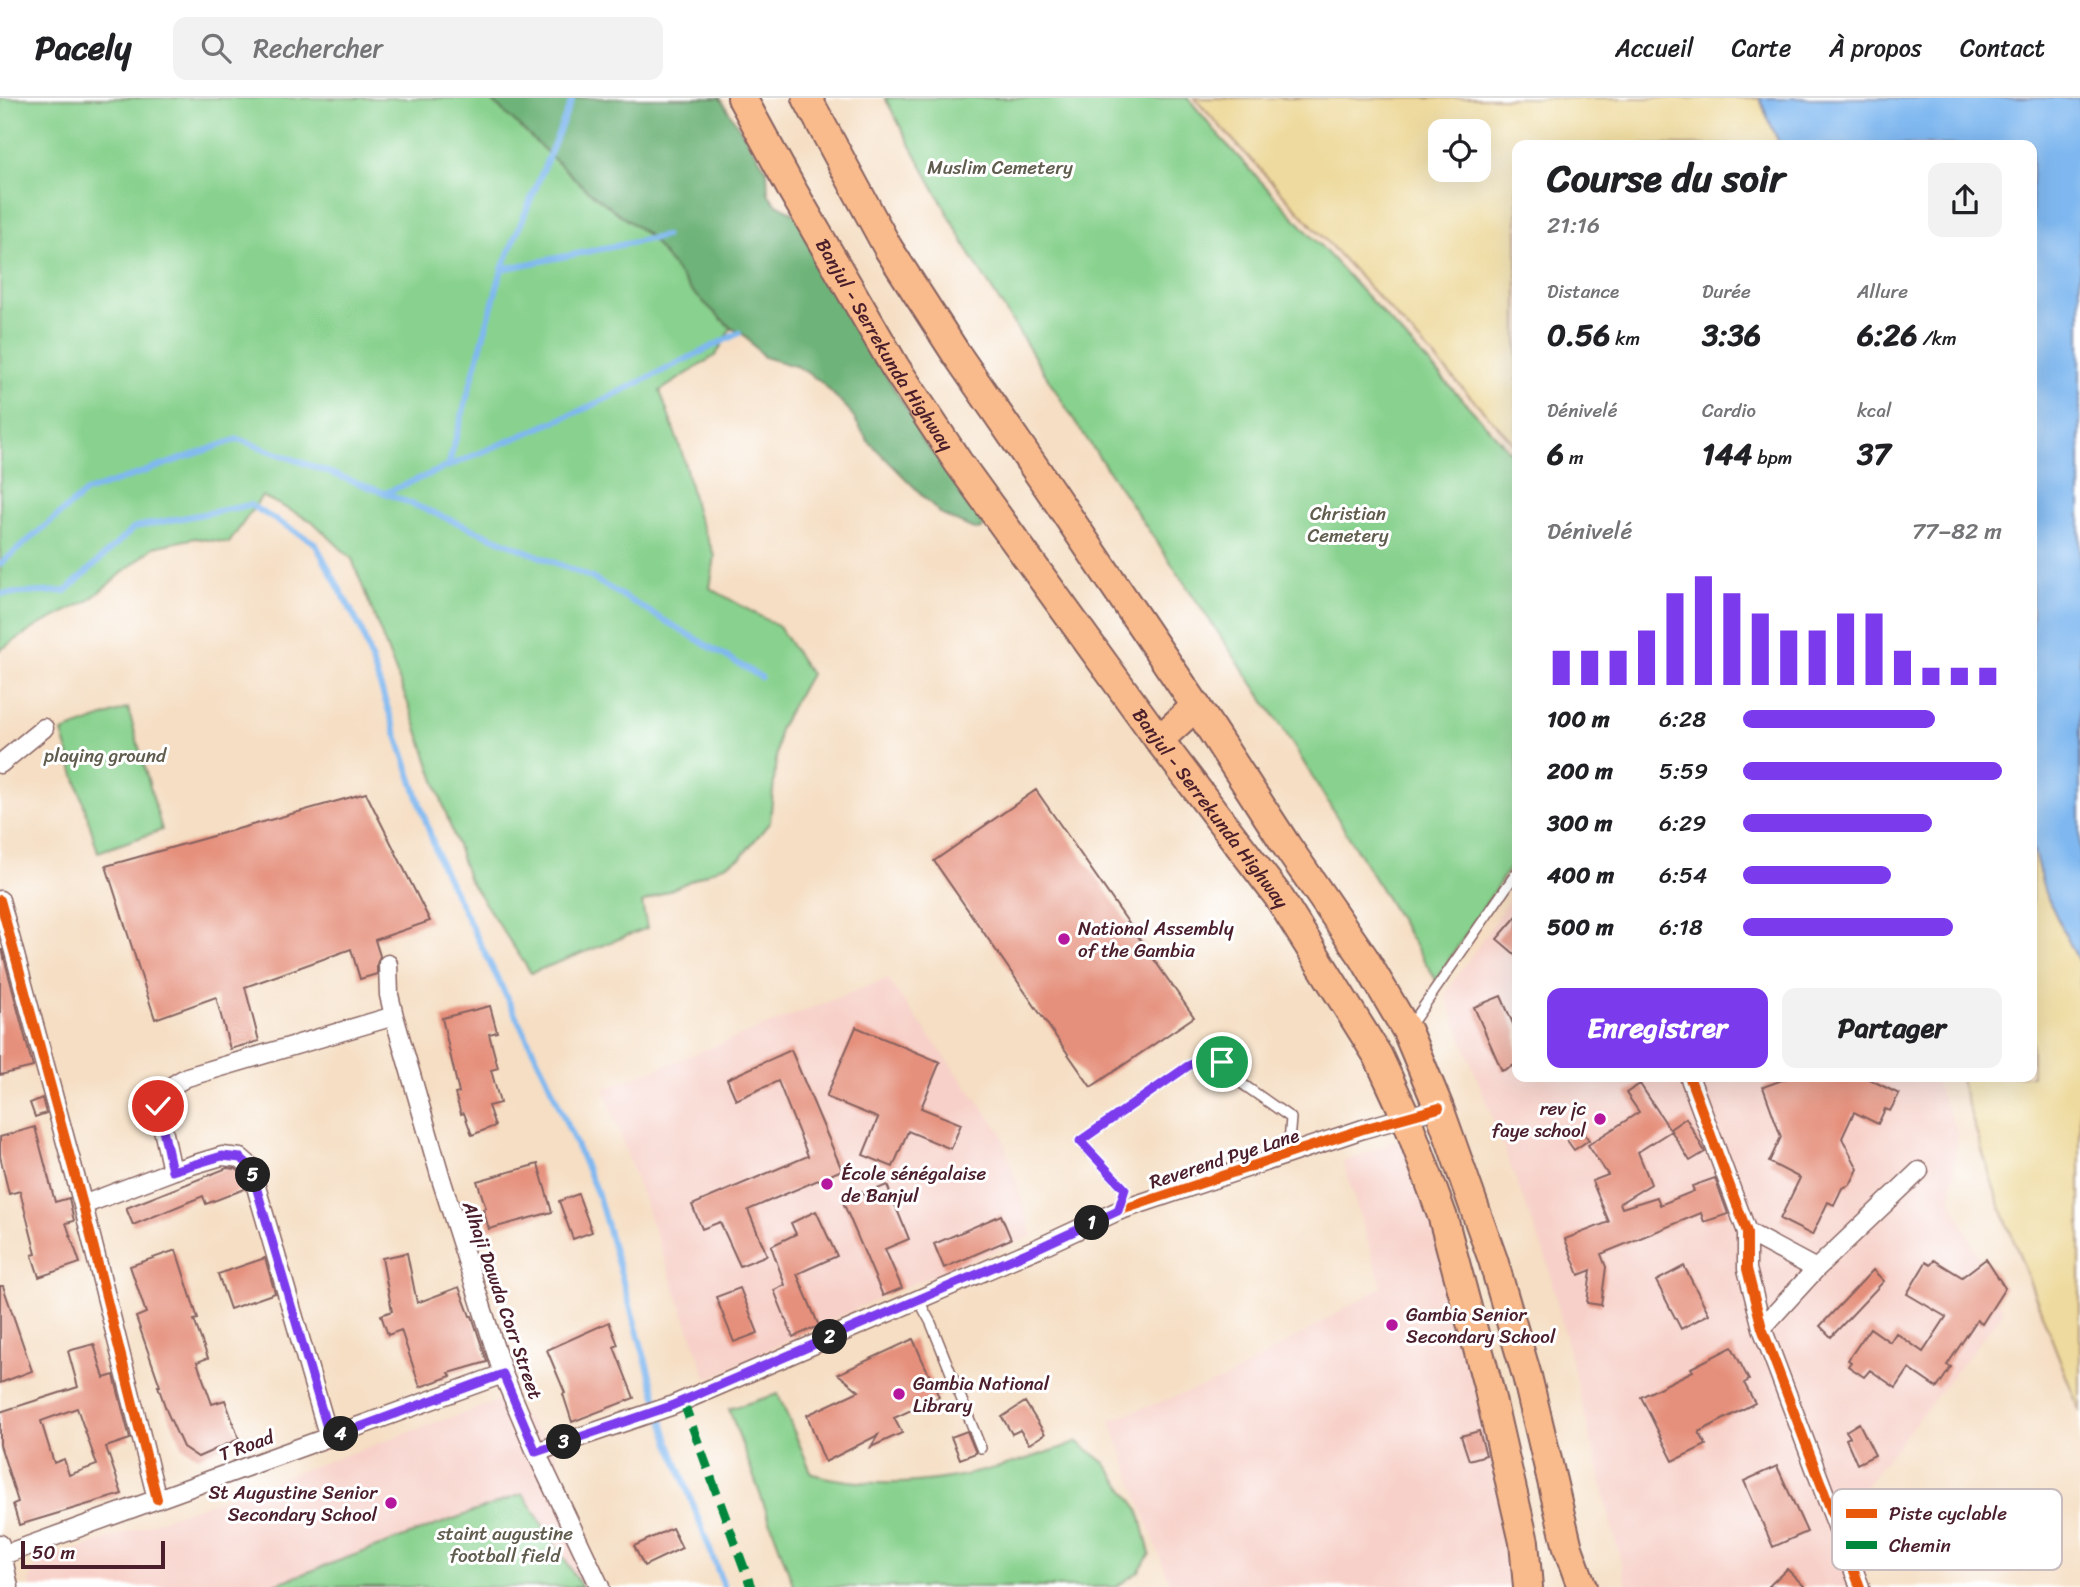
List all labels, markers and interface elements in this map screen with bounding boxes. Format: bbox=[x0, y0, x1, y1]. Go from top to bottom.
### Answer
search box bbox=[173, 17, 663, 80]
text: Pacely bbox=[35, 19, 131, 77]
text: Rechercher bbox=[253, 25, 383, 71]
text: Accueil bbox=[1615, 27, 1694, 69]
text: Carte bbox=[1732, 27, 1791, 69]
text: À propos bbox=[1829, 27, 1922, 69]
text: Contact bbox=[1960, 27, 2045, 69]
icon: search bbox=[197, 29, 235, 67]
map controls bbox=[1428, 119, 1491, 182]
button: locate bbox=[1428, 119, 1491, 182]
text: Course du soir bbox=[1547, 145, 1785, 212]
park label: Muslim Cemetery bbox=[927, 151, 1073, 184]
button: share bbox=[1928, 163, 2002, 237]
text: 21:16 bbox=[1547, 205, 1600, 246]
street label: Banjul - Serrekunda Highway bbox=[807, 232, 963, 458]
text: Distance bbox=[1547, 275, 1619, 308]
text: Durée bbox=[1702, 275, 1751, 308]
text: Allure bbox=[1857, 275, 1908, 308]
text: 0.56 bbox=[1547, 308, 1610, 362]
text: 3:36 bbox=[1702, 308, 1761, 362]
text: 6:26 bbox=[1857, 308, 1917, 362]
text: km bbox=[1610, 322, 1640, 355]
text: /km bbox=[1917, 322, 1957, 355]
text: Dénivelé bbox=[1547, 394, 1617, 427]
text: Cardio bbox=[1702, 394, 1756, 427]
text: kcal bbox=[1857, 394, 1892, 427]
text: 6 bbox=[1547, 427, 1564, 481]
text: 144 bbox=[1702, 427, 1752, 481]
text: 37 bbox=[1857, 427, 1891, 481]
text: m bbox=[1564, 441, 1584, 474]
text: bpm bbox=[1752, 441, 1792, 474]
park label: Christian Cemetery bbox=[1307, 497, 1389, 552]
text: Dénivelé bbox=[1547, 511, 1632, 552]
text: 77–82 m bbox=[1912, 511, 2002, 552]
text: 100 m bbox=[1547, 699, 1610, 740]
text: 6:28 bbox=[1659, 699, 1706, 740]
street label: Banjul - Serrekunda Highway bbox=[1124, 701, 1298, 915]
park label: playing ground bbox=[43, 739, 168, 772]
text: 200 m bbox=[1547, 751, 1613, 792]
text: 5:59 bbox=[1659, 751, 1708, 792]
text: 300 m bbox=[1547, 803, 1612, 844]
text: 6:29 bbox=[1659, 803, 1706, 844]
text: 400 m bbox=[1547, 855, 1614, 896]
text: 6:54 bbox=[1659, 855, 1707, 896]
text: 500 m bbox=[1547, 907, 1614, 948]
text: 6:18 bbox=[1659, 907, 1703, 948]
place label: National Assembly of the Gambia bbox=[1078, 912, 1234, 967]
marker: National Assembly of the Gambia bbox=[1056, 931, 1072, 947]
button: Enregistrer bbox=[1547, 988, 1768, 1068]
button: Partager bbox=[1782, 988, 2002, 1068]
pin bbox=[1192, 1032, 1252, 1092]
icon: arrive bbox=[1203, 1043, 1241, 1081]
pin bbox=[128, 1076, 188, 1136]
icon: check bbox=[139, 1087, 177, 1125]
place label: rev jc faye school bbox=[1492, 1092, 1587, 1147]
marker: rev jc faye school bbox=[1592, 1111, 1608, 1127]
street label: Reverend Pye Lane bbox=[1145, 1119, 1303, 1198]
place label: École sénégalaise de Banjul bbox=[841, 1157, 986, 1212]
pin: 5 bbox=[236, 1158, 270, 1192]
text: 5 bbox=[247, 1158, 258, 1191]
marker: École sénégalaise de Banjul bbox=[819, 1176, 835, 1192]
street label: Alhaji Dawda Corr Street bbox=[453, 1196, 552, 1404]
pin: 1 bbox=[1074, 1206, 1110, 1240]
text: 1 bbox=[1087, 1206, 1096, 1239]
place label: Gambia Senior Secondary School bbox=[1406, 1298, 1556, 1353]
marker: Gambia Senior Secondary School bbox=[1384, 1317, 1400, 1333]
pin: 2 bbox=[812, 1320, 848, 1354]
text: 2 bbox=[824, 1320, 835, 1353]
place label: Gambia National Library bbox=[913, 1367, 1050, 1422]
marker: Gambia National Library bbox=[891, 1386, 907, 1402]
pin: 4 bbox=[324, 1416, 358, 1452]
text: 4 bbox=[335, 1417, 346, 1450]
street label: T Road bbox=[214, 1420, 280, 1471]
pin: 3 bbox=[546, 1424, 582, 1460]
text: 3 bbox=[558, 1425, 569, 1458]
place label: St Augustine Senior Secondary School bbox=[208, 1476, 378, 1531]
legend bbox=[1832, 1489, 2062, 1570]
marker: St Augustine Senior Secondary School bbox=[383, 1495, 399, 1511]
text: Piste cyclable bbox=[1889, 1497, 2007, 1530]
park label: staint augustine football field bbox=[436, 1517, 573, 1572]
text: Chemin bbox=[1889, 1529, 1951, 1562]
text: 50 m bbox=[32, 1536, 75, 1569]
scale bar bbox=[21, 1538, 164, 1570]

